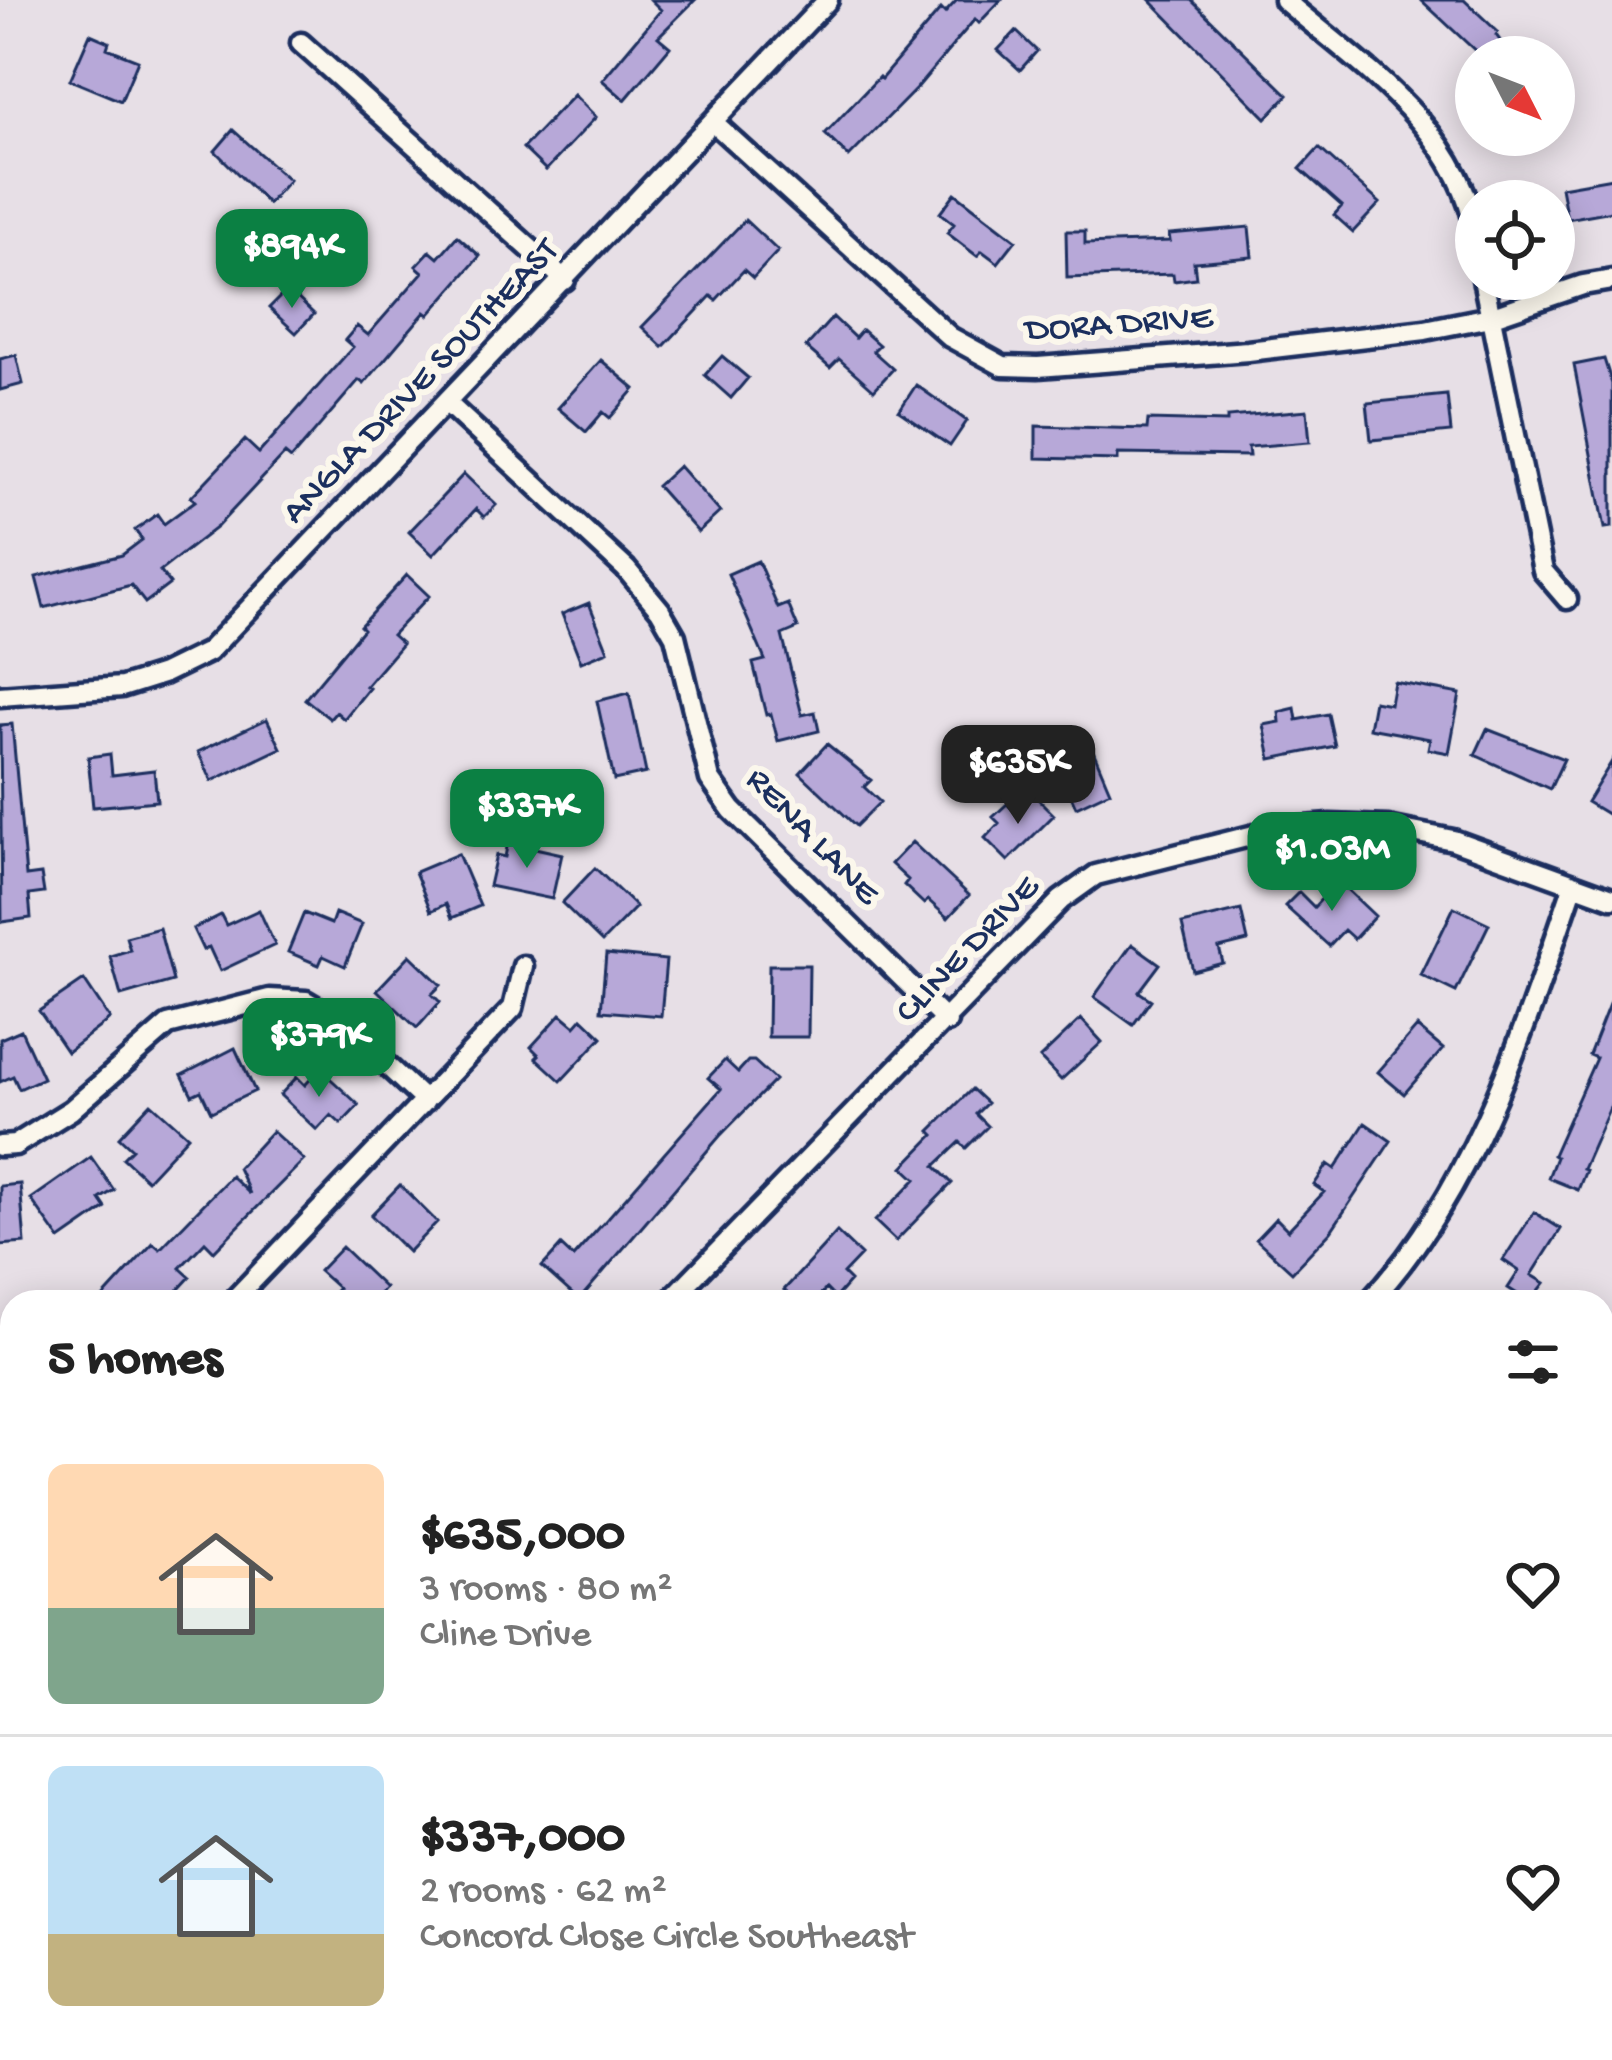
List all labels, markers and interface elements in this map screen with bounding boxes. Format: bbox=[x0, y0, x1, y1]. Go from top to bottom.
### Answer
north arrow bbox=[1455, 36, 1575, 156]
map controls bbox=[1455, 36, 1575, 300]
button: locate bbox=[1455, 180, 1575, 300]
pin: $894K bbox=[208, 209, 376, 311]
text: $894K bbox=[243, 225, 341, 271]
street label: ANGLA DRIVE SOUTHEAST bbox=[275, 230, 571, 535]
street label: DORA DRIVE bbox=[1022, 298, 1215, 354]
pin: $635K bbox=[934, 725, 1102, 827]
text: $635K bbox=[968, 741, 1068, 787]
street label: RENA LANE bbox=[735, 760, 888, 917]
pin: $337K bbox=[443, 769, 611, 871]
text: $337K bbox=[477, 785, 577, 831]
pin: $1.03M bbox=[1234, 812, 1430, 914]
text: $1.03M bbox=[1275, 828, 1389, 874]
street label: CLINE DRIVE bbox=[888, 867, 1051, 1034]
pin: $379K bbox=[235, 998, 403, 1100]
text: $379K bbox=[269, 1014, 369, 1060]
icon: filters bbox=[1500, 1329, 1566, 1395]
text: 5 homes bbox=[48, 1332, 222, 1392]
text: $635,000 bbox=[420, 1508, 625, 1568]
icon: home bbox=[144, 1512, 288, 1656]
icon: heart bbox=[1500, 1551, 1566, 1617]
text: 3 rooms · 80 m² bbox=[420, 1568, 672, 1614]
text: Cline Drive bbox=[420, 1614, 591, 1660]
text: $337,000 bbox=[420, 1810, 625, 1870]
icon: home bbox=[144, 1814, 288, 1958]
icon: heart bbox=[1500, 1853, 1566, 1919]
text: 2 rooms · 62 m² bbox=[420, 1870, 667, 1916]
text: Concord Close Circle Southeast bbox=[420, 1916, 913, 1962]

